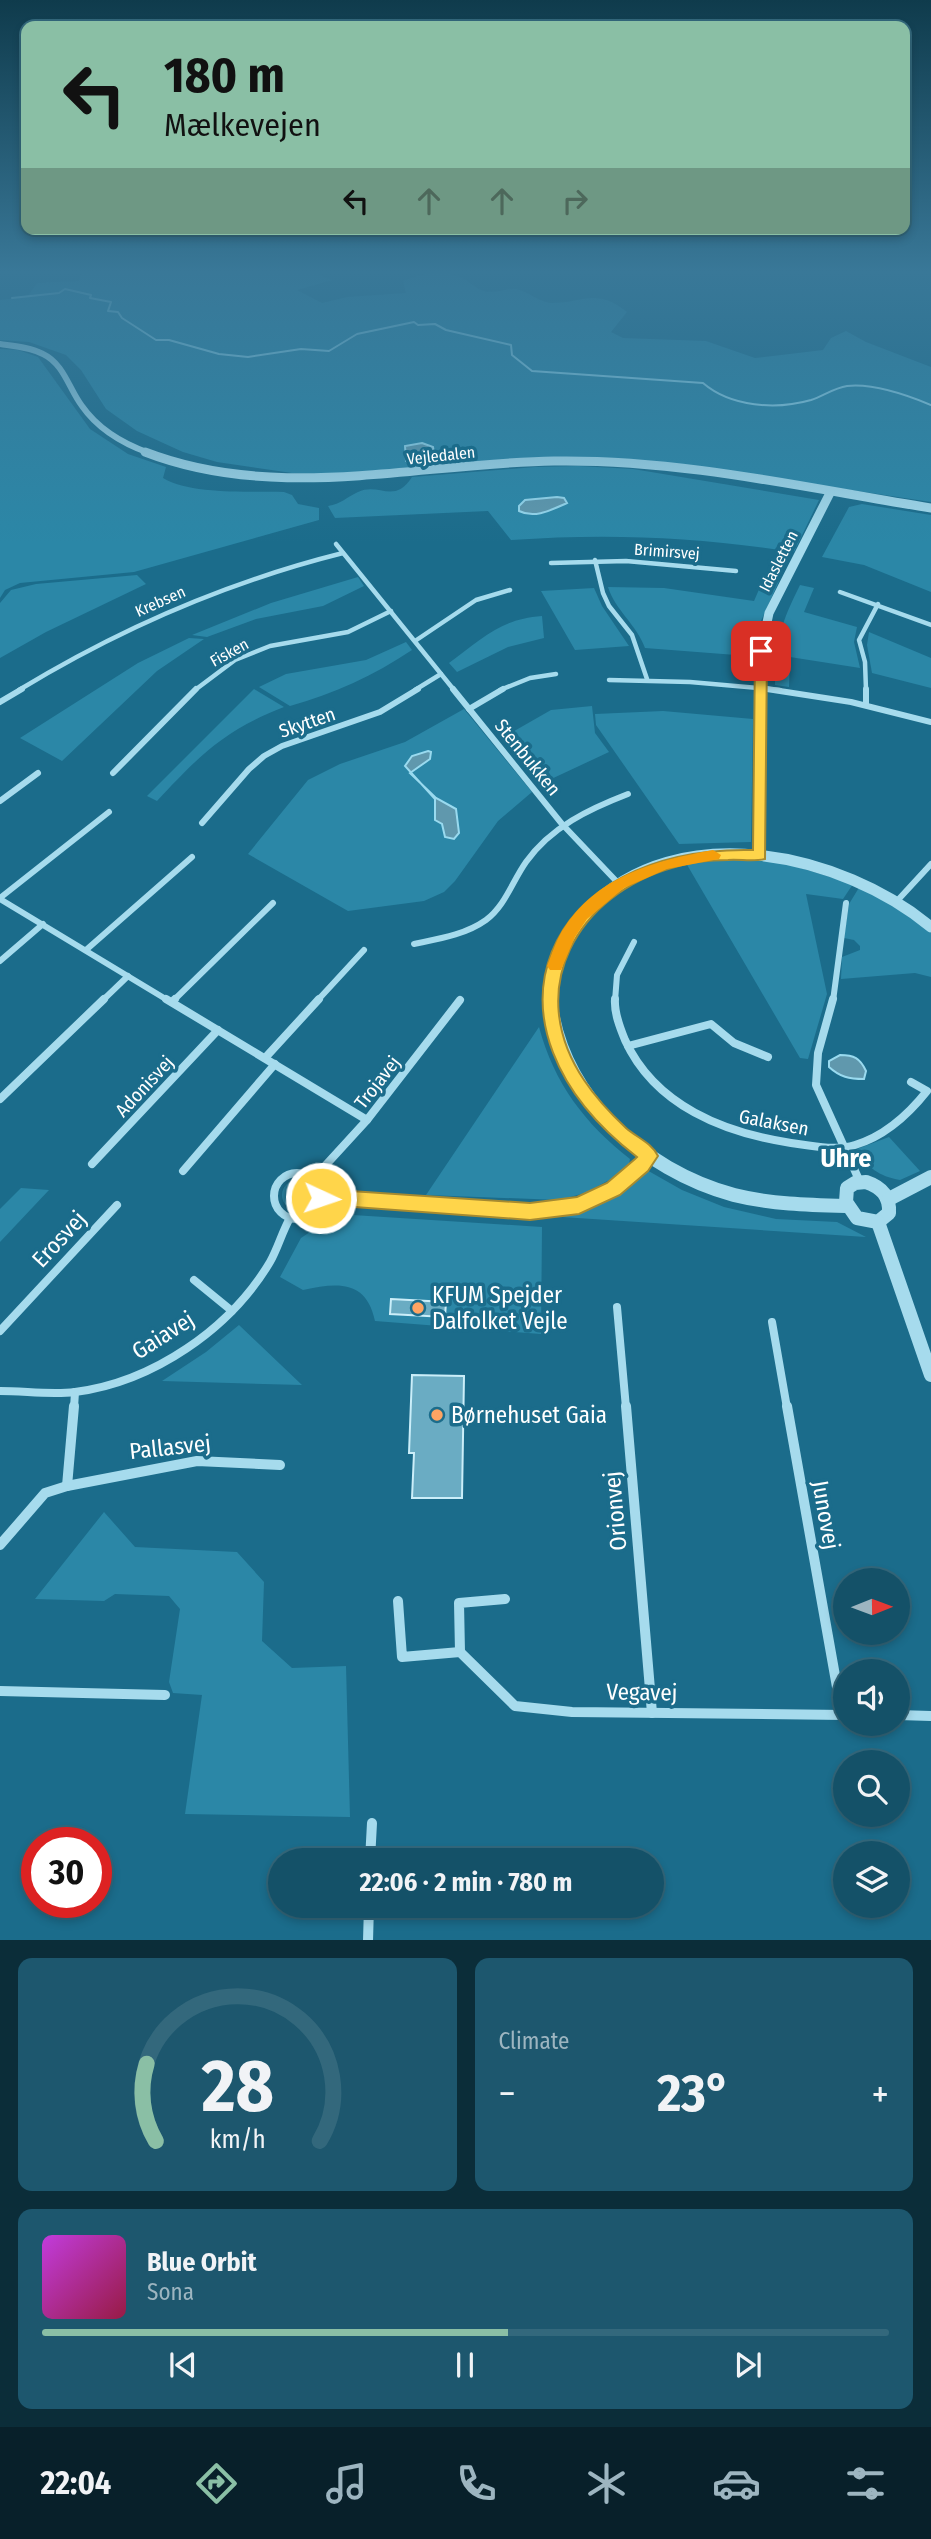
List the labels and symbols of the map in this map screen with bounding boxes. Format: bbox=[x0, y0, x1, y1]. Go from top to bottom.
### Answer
street label: Vejledalen bbox=[406, 442, 476, 469]
street label: Idasletten bbox=[755, 528, 802, 595]
street label: Brimirsvej bbox=[634, 540, 700, 563]
street label: Krebsen bbox=[132, 582, 188, 621]
pin bbox=[731, 621, 791, 681]
street label: Fisken bbox=[207, 634, 252, 671]
street label: Skytten bbox=[276, 702, 338, 743]
street label: Stenbukken bbox=[490, 714, 565, 800]
street label: Adonisvej bbox=[110, 1051, 178, 1122]
street label: Trojavej bbox=[350, 1051, 405, 1113]
street label: Galaksen bbox=[737, 1104, 811, 1141]
district label: Uhre bbox=[821, 1143, 871, 1174]
position arrow bbox=[284, 1161, 358, 1235]
street label: Erosvej bbox=[26, 1205, 92, 1273]
place label: KFUM Spejder Dalfolket Vejle bbox=[432, 1281, 568, 1335]
marker: KFUM Spejder Dalfolket Vejle bbox=[410, 1300, 426, 1316]
street label: Gaiavej bbox=[127, 1305, 199, 1365]
place label: Børnehuset Gaia bbox=[451, 1401, 607, 1429]
marker: Børnehuset Gaia bbox=[429, 1407, 445, 1423]
street label: Pallasvej bbox=[128, 1429, 212, 1465]
street label: Orionvej bbox=[598, 1470, 632, 1552]
street label: Junovej bbox=[806, 1478, 846, 1552]
north arrow bbox=[833, 1568, 910, 1645]
street label: Vegavej bbox=[606, 1677, 678, 1707]
speed limit sign: 30 bbox=[21, 1827, 112, 1918]

